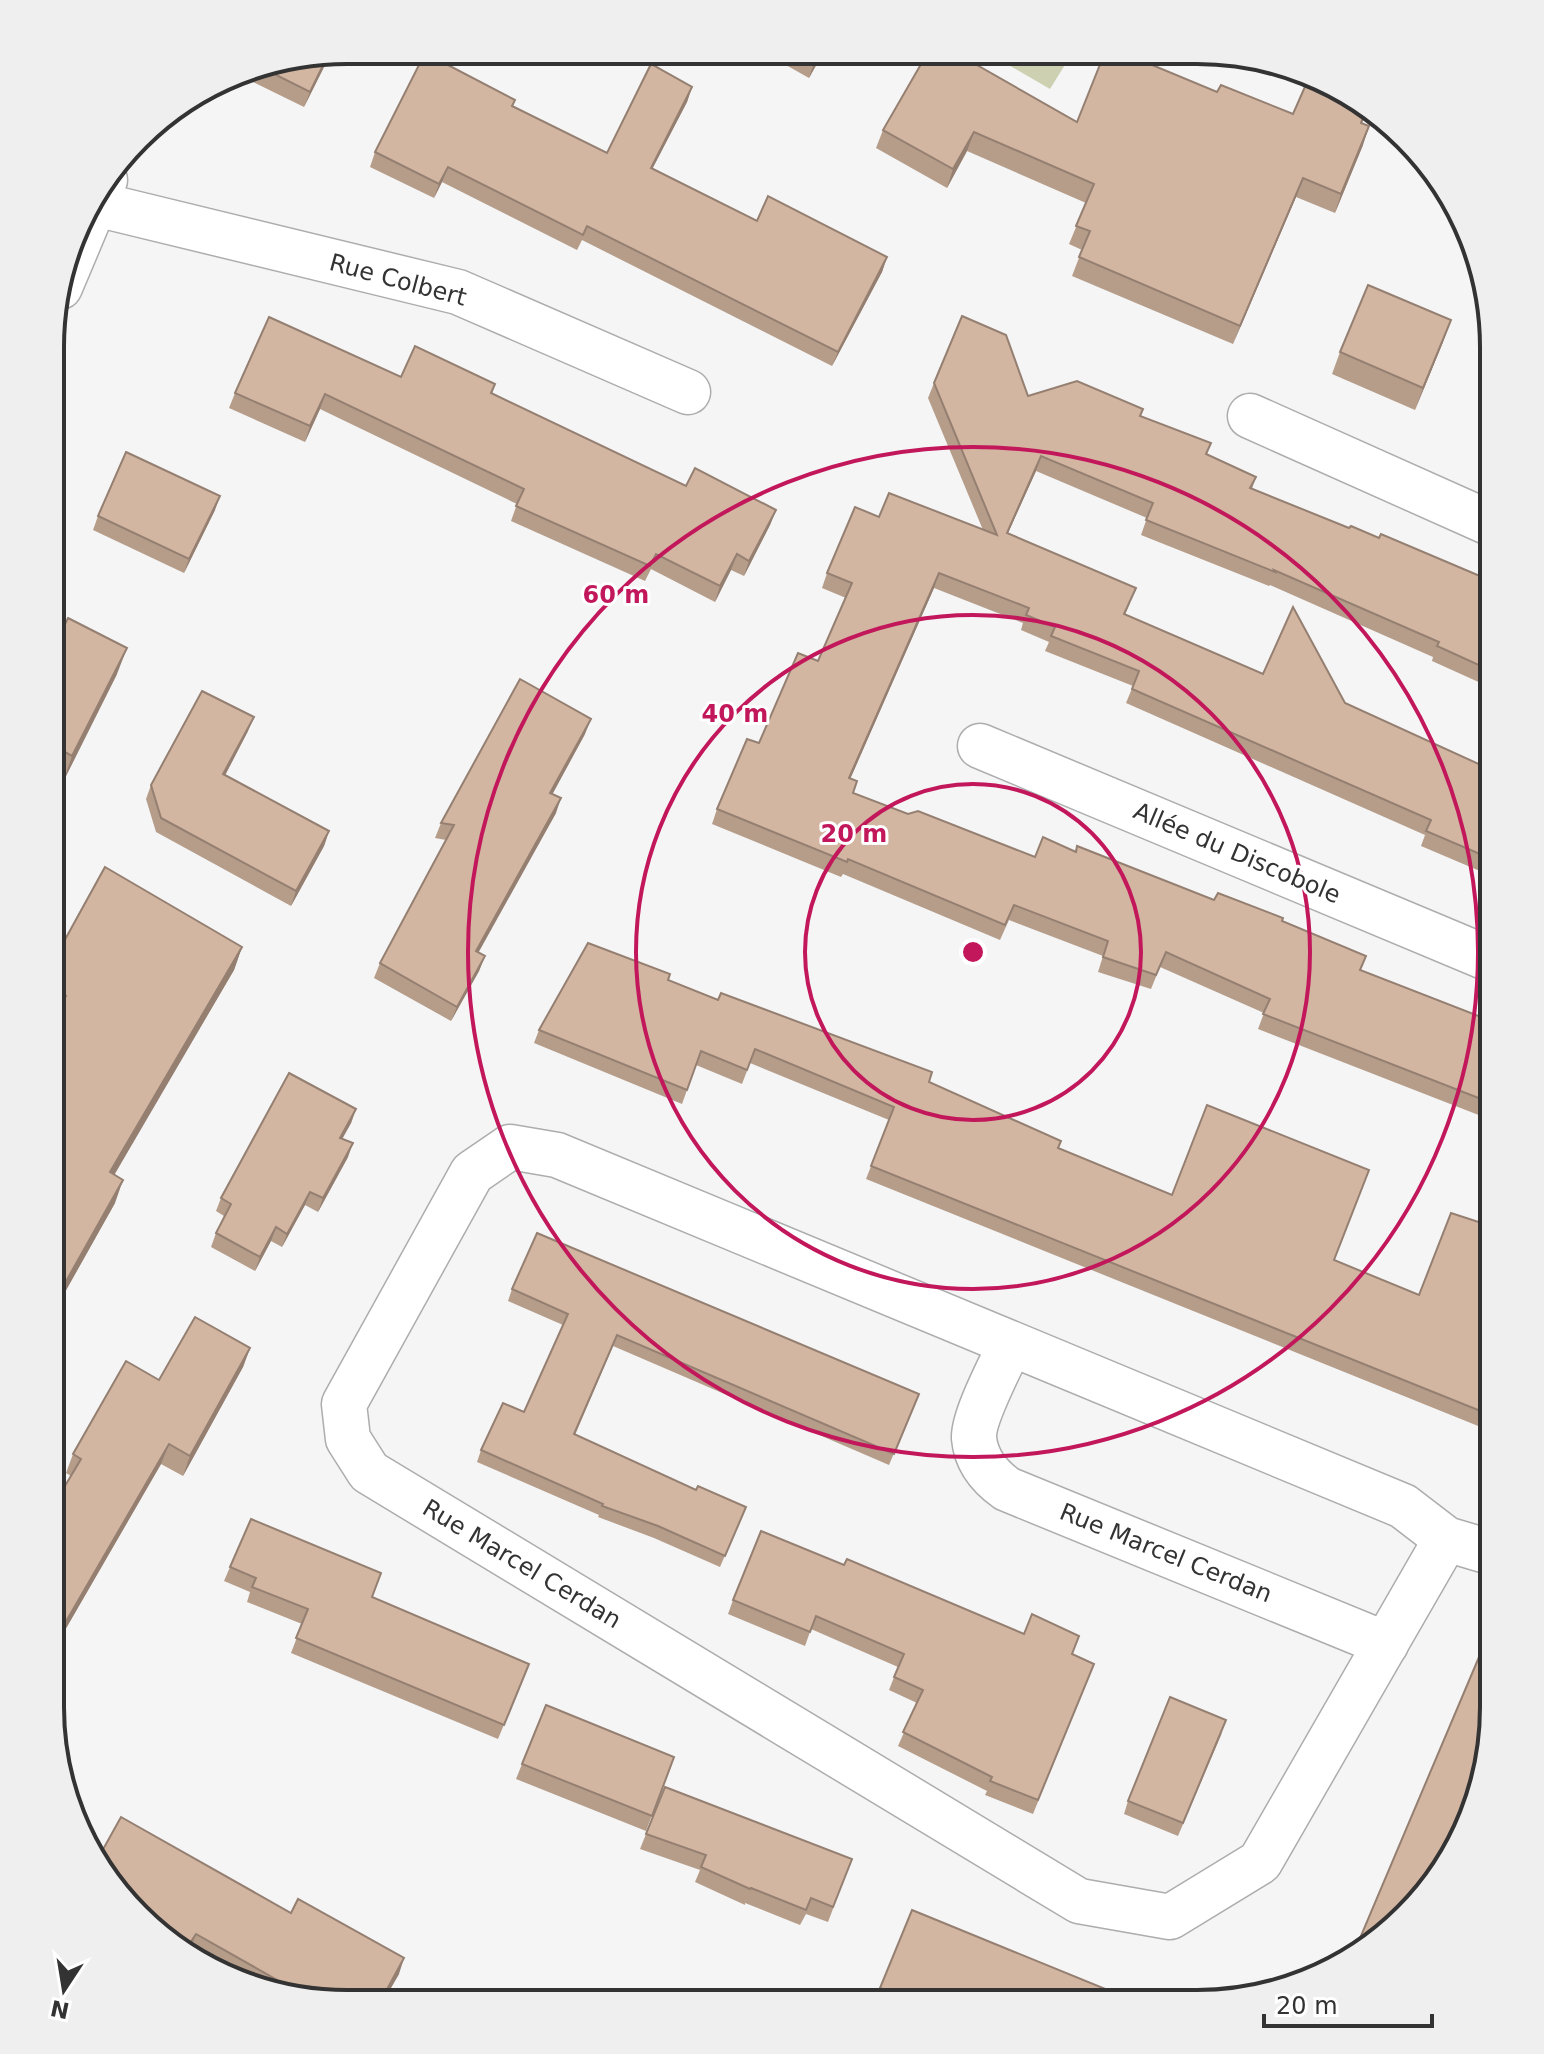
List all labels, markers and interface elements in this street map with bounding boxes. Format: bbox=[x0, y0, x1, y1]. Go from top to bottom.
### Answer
street label: Rue Colbert bbox=[326, 248, 470, 312]
text: 60 m bbox=[583, 581, 649, 609]
text: 40 m bbox=[702, 700, 768, 728]
street label: Allée du Discobole bbox=[1129, 797, 1345, 909]
text: 20 m bbox=[821, 820, 887, 848]
centre of rings bbox=[959, 938, 987, 966]
street label: Rue Marcel Cerdan bbox=[418, 1494, 626, 1634]
street label: Rue Marcel Cerdan bbox=[1056, 1498, 1276, 1608]
north arrow bbox=[24, 1950, 104, 2030]
scale bar bbox=[1264, 1978, 1432, 2028]
text: 20 m bbox=[1276, 1992, 1338, 2020]
text: N bbox=[48, 1995, 72, 2023]

